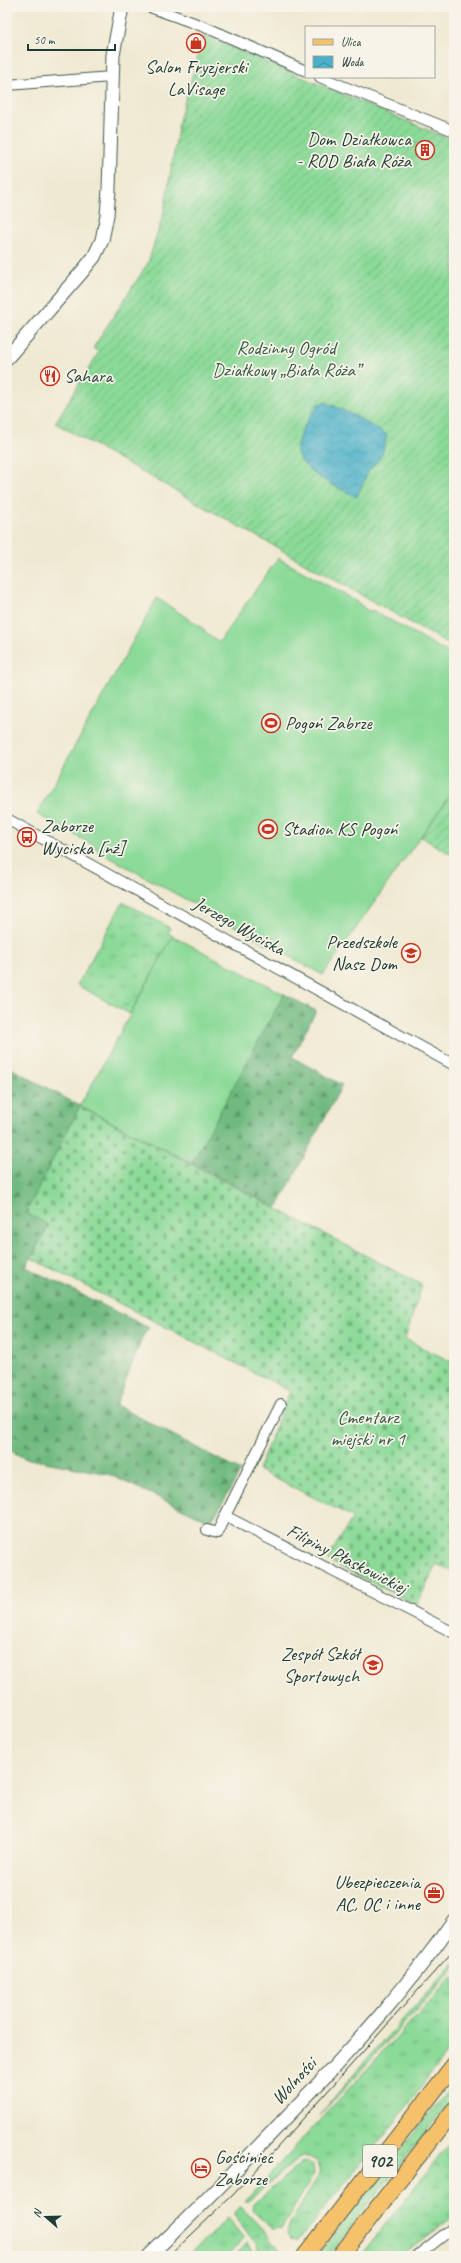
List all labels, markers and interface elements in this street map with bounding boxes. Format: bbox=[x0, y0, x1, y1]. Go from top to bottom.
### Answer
scale bar bbox=[28, 26, 115, 52]
legend bbox=[305, 26, 435, 78]
text: 50 m bbox=[34, 32, 56, 48]
shop icon: Salon Fryzjerski LaVisage bbox=[185, 32, 207, 54]
text: Ulica bbox=[341, 34, 362, 50]
text: Woda bbox=[341, 54, 365, 70]
place label: Salon Fryzjerski LaVisage bbox=[145, 55, 250, 101]
place label: Dom Działkowca - ROD Biała Róża bbox=[296, 127, 413, 173]
building icon: Dom Działkowca - ROD Biała Róża bbox=[414, 139, 436, 161]
park label: Rodzinny Ogród Działkowy „Biała Róża” bbox=[212, 336, 364, 382]
place label: Sahara bbox=[64, 364, 115, 388]
restaurant icon: Sahara bbox=[39, 365, 61, 387]
place label: Pogoń Zabrze bbox=[285, 711, 373, 735]
sports icon: Pogoń Zabrze bbox=[260, 712, 282, 734]
place label: Zaborze Wyciska [nż] bbox=[41, 814, 127, 860]
place label: Stadion KS Pogoń bbox=[282, 817, 399, 841]
sports icon: Stadion KS Pogoń bbox=[257, 818, 279, 840]
bus stop icon: Zaborze Wyciska [nż] bbox=[16, 826, 38, 848]
street label: Jerzego Wyciska bbox=[188, 891, 290, 962]
place label: Przedszkole Nasz Dom bbox=[326, 930, 399, 976]
school or university icon: Przedszkole Nasz Dom bbox=[400, 942, 422, 964]
park label: Cmentarz miejski nr 1 bbox=[331, 1405, 407, 1451]
street label: Filipiny Płaskowickiej bbox=[283, 1518, 413, 1601]
place label: Zespół Szkół Sportowych bbox=[281, 1642, 363, 1688]
school or university icon: Zespół Szkół Sportowych bbox=[362, 1654, 384, 1676]
place label: Ubezpieczenia AC, OC i inne bbox=[334, 1870, 422, 1916]
office icon: Ubezpieczenia AC, OC i inne bbox=[423, 1882, 445, 1904]
street label: Wolności bbox=[266, 2051, 323, 2110]
place label: Gościniec Zaborze bbox=[215, 2145, 274, 2191]
road number: 902 bbox=[363, 2145, 397, 2177]
hotel icon: Gościniec Zaborze bbox=[190, 2157, 212, 2179]
north arrow bbox=[26, 2197, 66, 2237]
text: N bbox=[29, 2206, 45, 2219]

